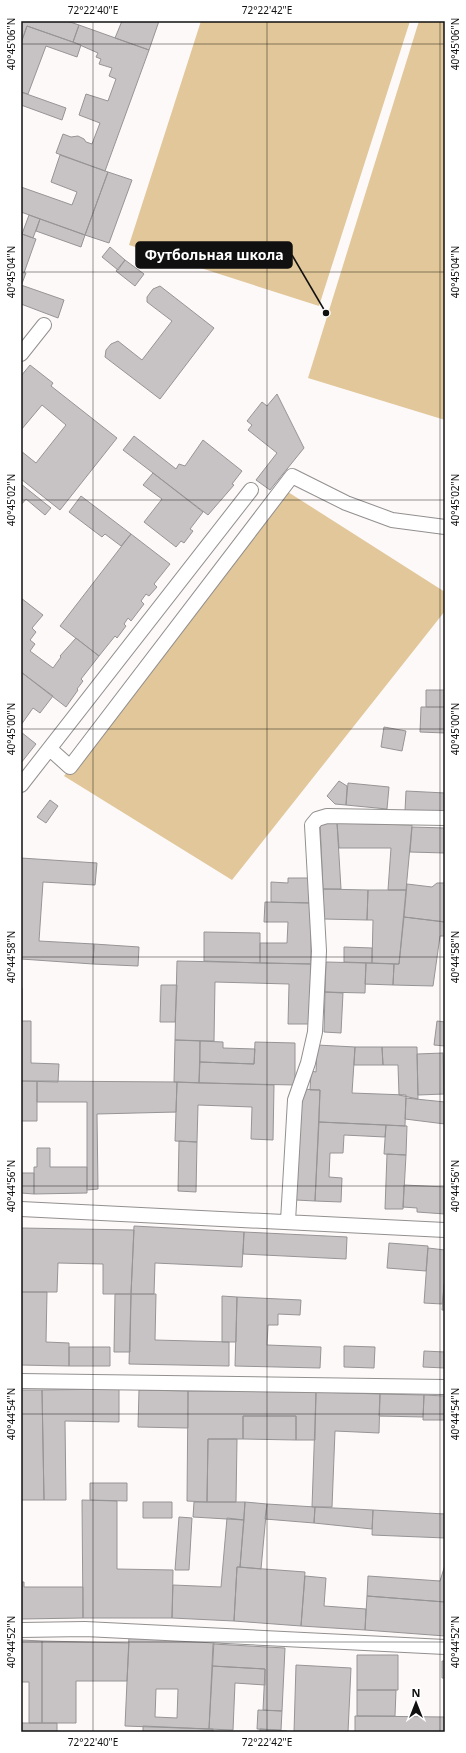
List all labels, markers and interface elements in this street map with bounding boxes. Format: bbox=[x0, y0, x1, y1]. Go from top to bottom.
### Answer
text: 72°22'40"E bbox=[68, 3, 118, 17]
text: 72°22'42"E bbox=[242, 3, 292, 17]
text: 40°45'06"N bbox=[4, 18, 18, 70]
text: 40°45'06"N bbox=[448, 18, 462, 70]
callout: Футбольная школа bbox=[136, 242, 292, 268]
text: Футбольная школа bbox=[144, 245, 284, 264]
text: 40°45'04"N bbox=[4, 246, 18, 298]
text: 40°45'04"N bbox=[448, 246, 462, 298]
text: 40°45'02"N bbox=[4, 474, 18, 526]
text: 40°45'02"N bbox=[448, 474, 462, 526]
text: 40°45'00"N bbox=[4, 703, 18, 755]
text: 40°45'00"N bbox=[448, 703, 462, 755]
text: 40°44'58"N bbox=[4, 931, 18, 983]
text: 40°44'58"N bbox=[448, 931, 462, 983]
text: 40°44'56"N bbox=[4, 1160, 18, 1212]
text: 40°44'56"N bbox=[448, 1160, 462, 1212]
text: 40°44'54"N bbox=[4, 1388, 18, 1440]
text: 40°44'54"N bbox=[448, 1388, 462, 1440]
text: 40°44'52"N bbox=[4, 1616, 18, 1668]
text: 40°44'52"N bbox=[448, 1616, 462, 1668]
north arrow bbox=[396, 1683, 436, 1723]
text: N bbox=[412, 1685, 420, 1700]
text: 72°22'40"E bbox=[68, 1735, 118, 1749]
text: 72°22'42"E bbox=[242, 1735, 292, 1749]

